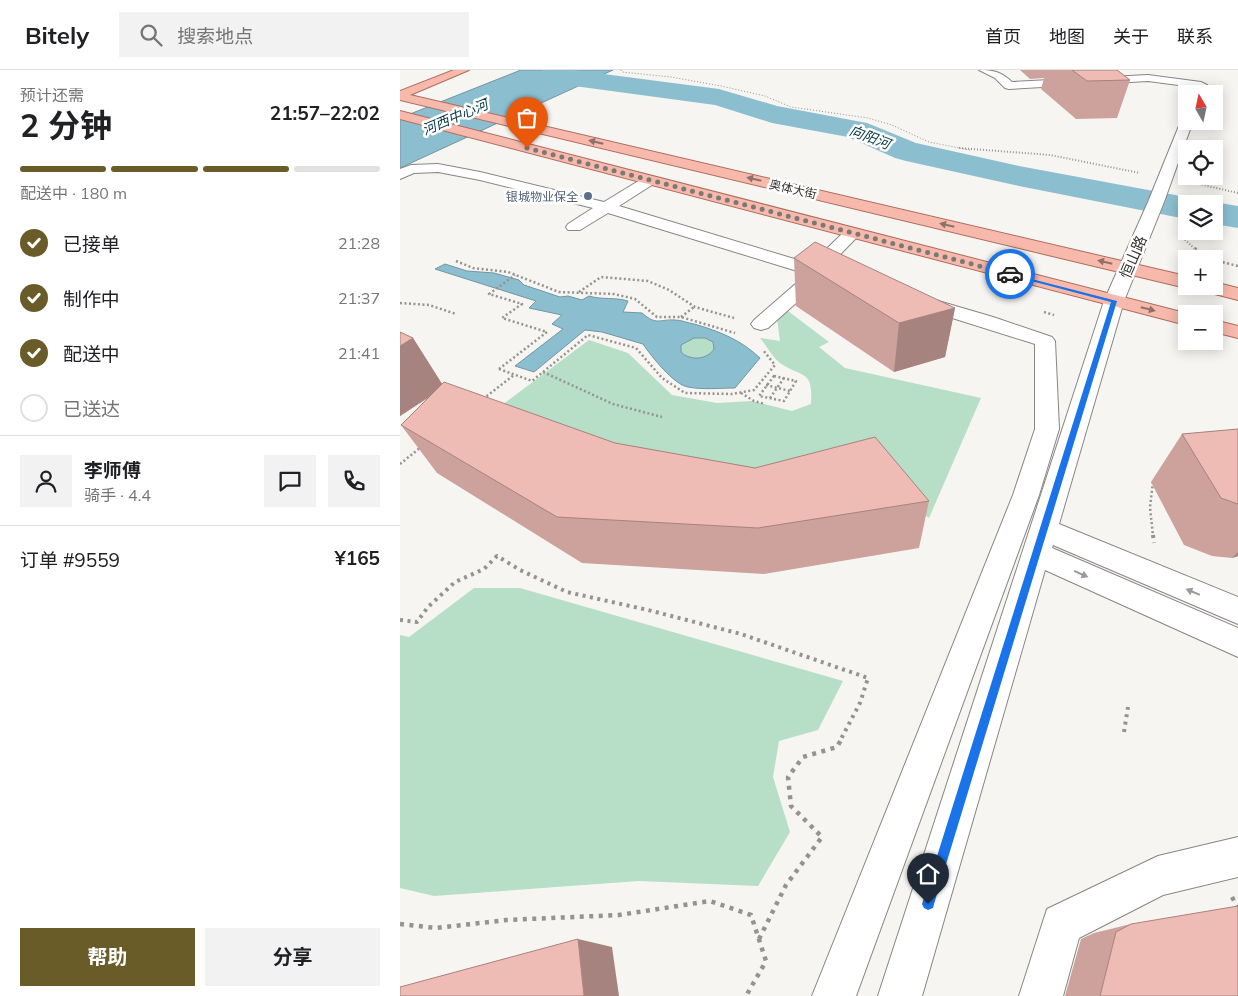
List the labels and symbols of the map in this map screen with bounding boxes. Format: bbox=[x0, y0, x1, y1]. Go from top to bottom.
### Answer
north arrow bbox=[1178, 85, 1222, 130]
water label: 河西中心河 bbox=[419, 94, 493, 139]
pin bbox=[506, 97, 548, 148]
water label: 向阳河 bbox=[847, 121, 896, 154]
one-way arrow bbox=[589, 138, 604, 146]
one-way arrow bbox=[747, 175, 762, 183]
street label: 奥体大街 bbox=[768, 176, 818, 202]
place label: 银城物业保全 bbox=[506, 189, 578, 204]
marker: 银城物业保全 bbox=[582, 190, 594, 202]
one-way arrow bbox=[939, 221, 954, 229]
street label: 恒山路 bbox=[1115, 233, 1151, 281]
courier bbox=[985, 249, 1035, 299]
one-way arrow bbox=[1097, 258, 1112, 266]
one-way arrow bbox=[1141, 306, 1156, 314]
one-way arrow bbox=[1074, 570, 1088, 578]
one-way arrow bbox=[1185, 588, 1200, 596]
pin bbox=[907, 853, 949, 904]

